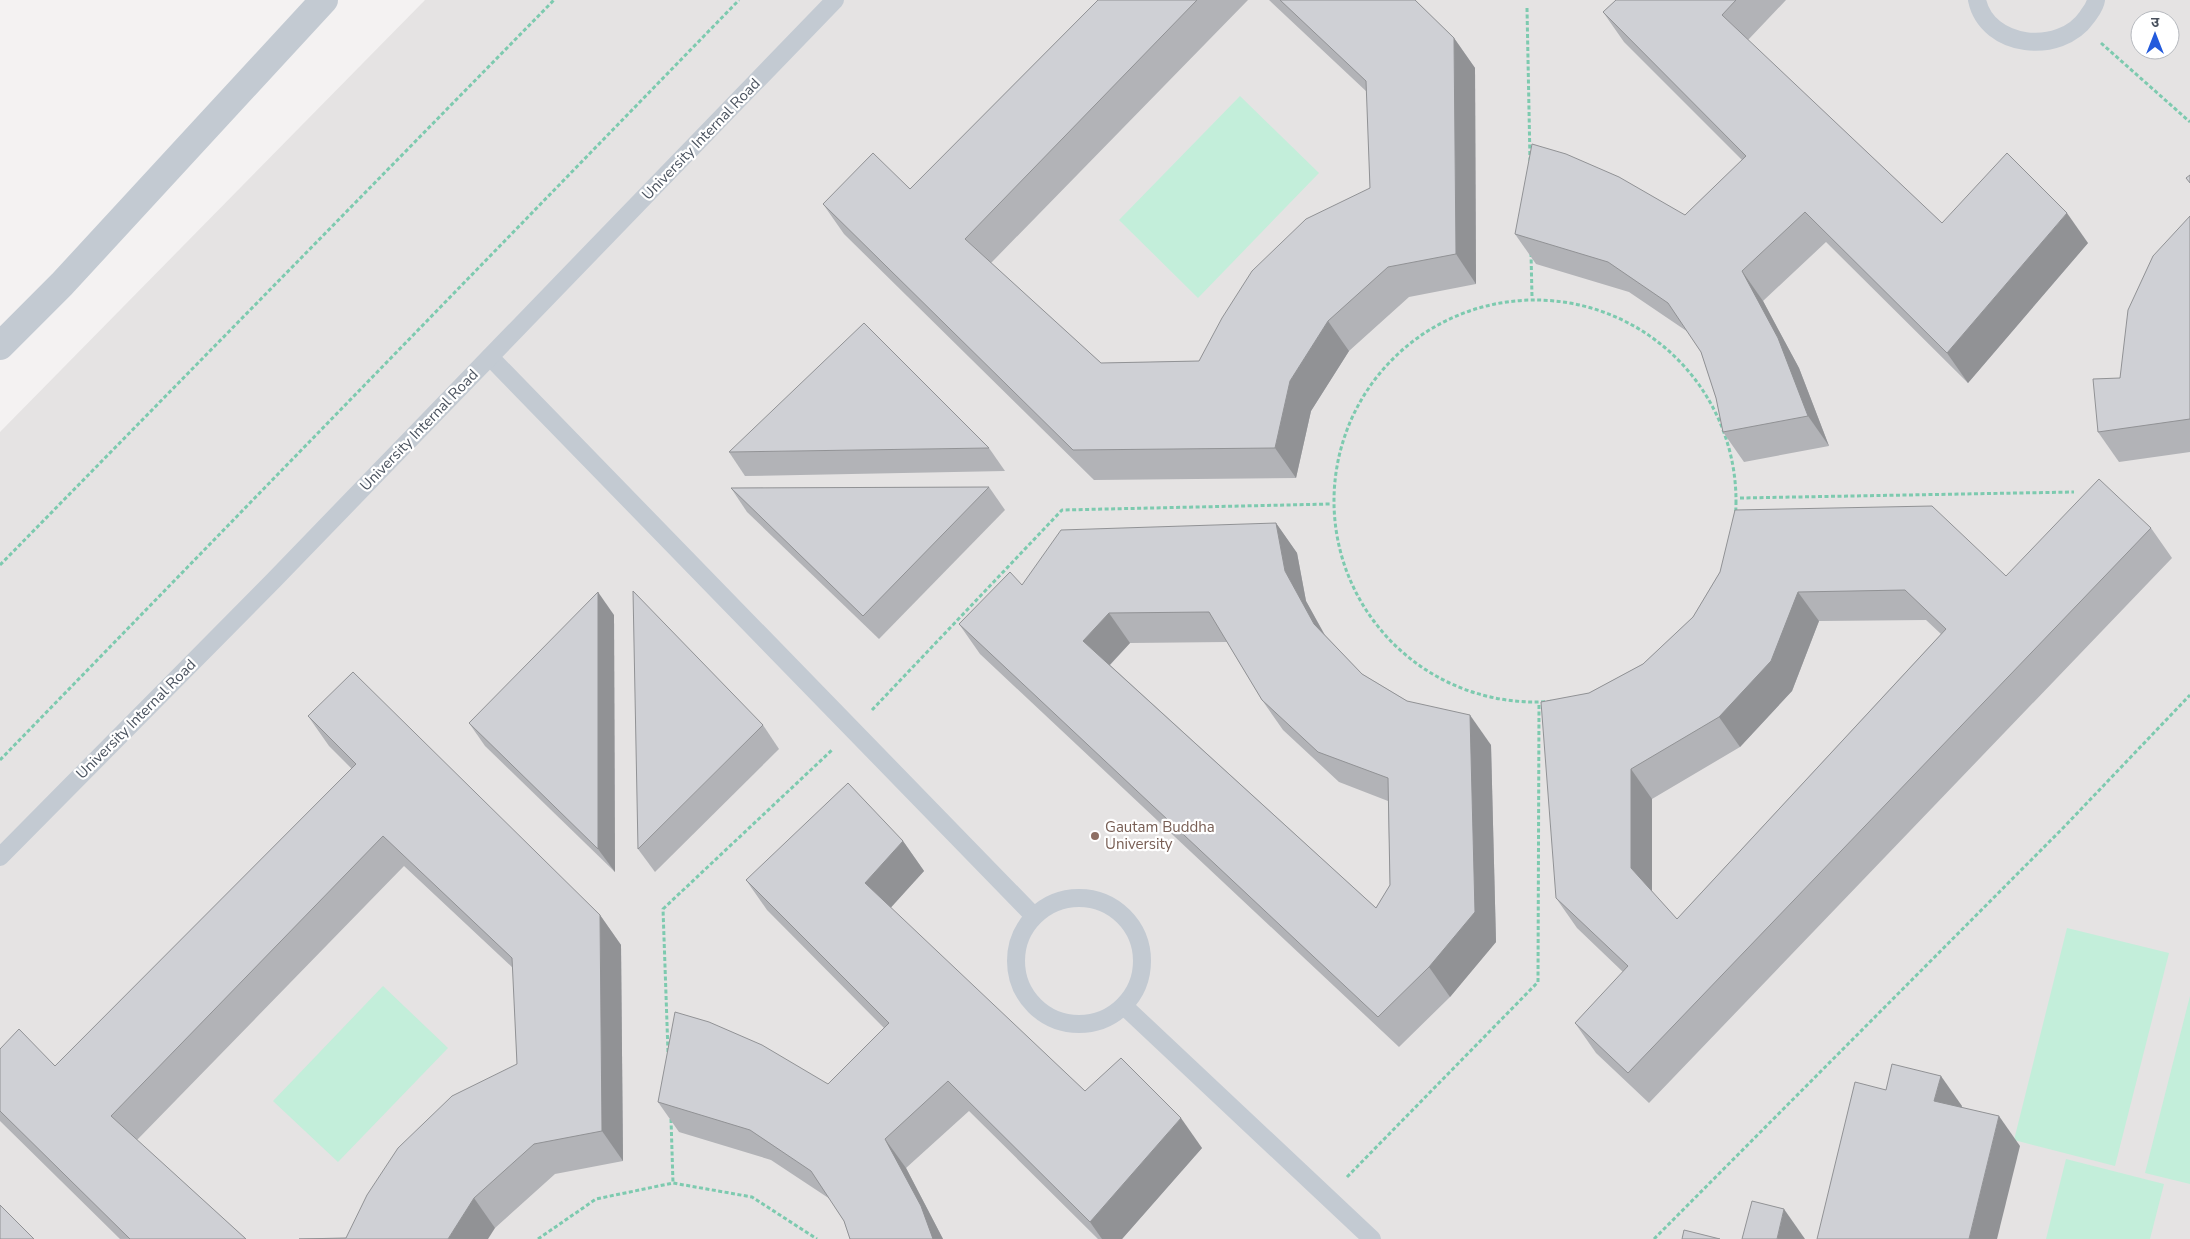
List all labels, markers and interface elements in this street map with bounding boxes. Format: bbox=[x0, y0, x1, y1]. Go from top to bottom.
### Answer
north arrow bbox=[2130, 10, 2180, 60]
text: उ bbox=[2151, 13, 2160, 32]
street label: University Internal Road bbox=[638, 74, 764, 204]
street label: University Internal Road bbox=[356, 365, 482, 495]
street label: University Internal Road bbox=[72, 655, 200, 783]
place label: Gautam Buddha University bbox=[1105, 817, 1215, 854]
marker: Gautam Buddha University bbox=[1089, 830, 1101, 842]

